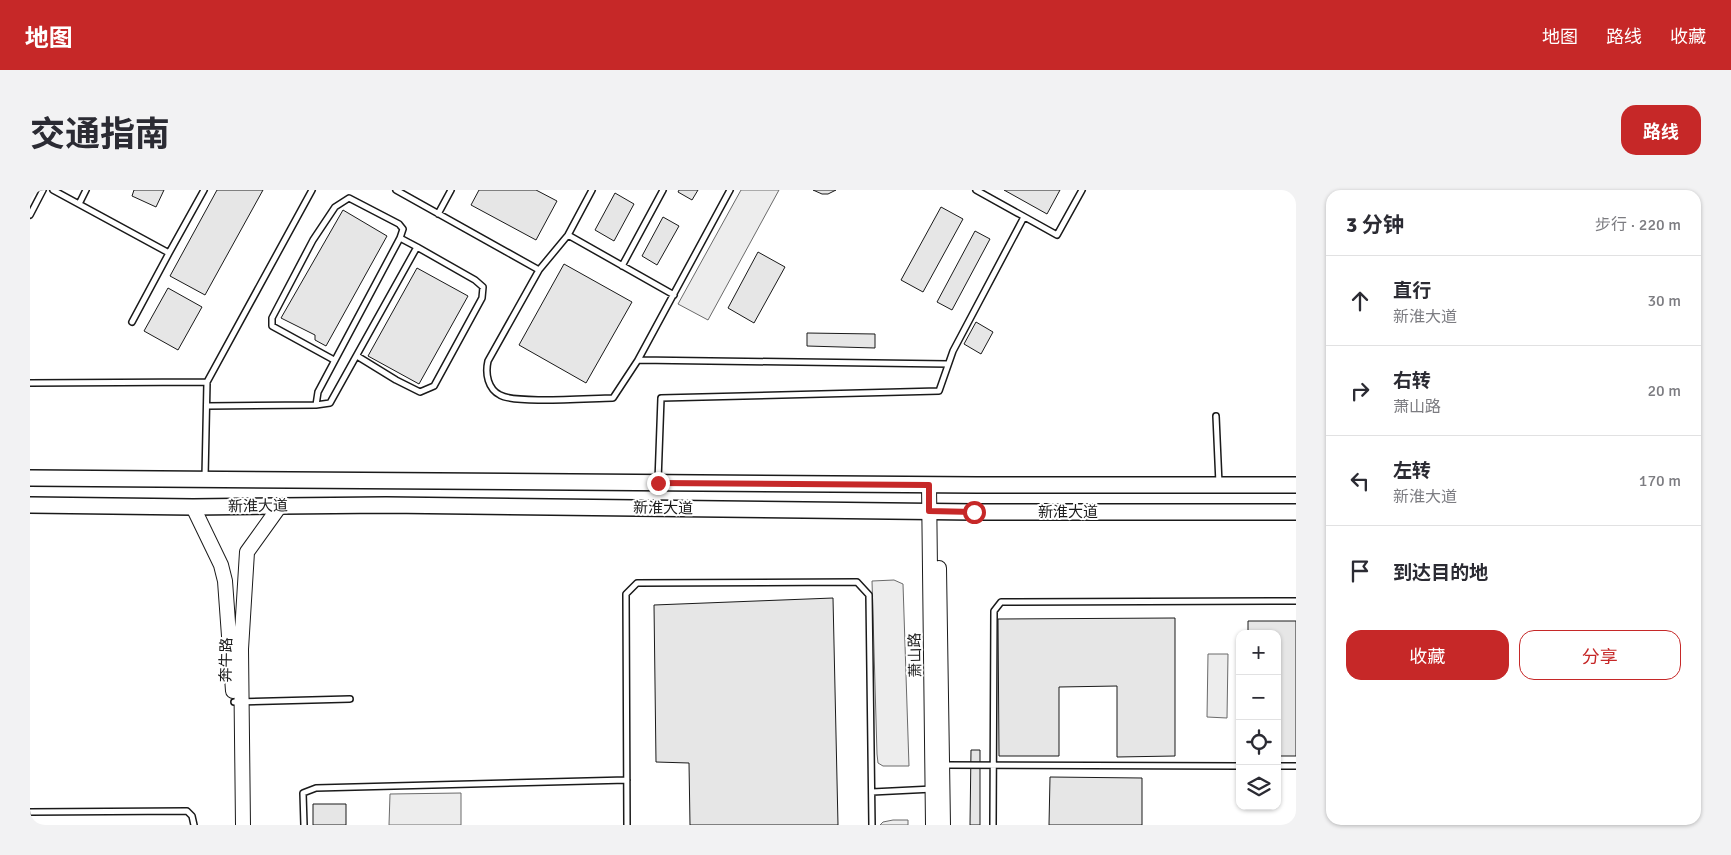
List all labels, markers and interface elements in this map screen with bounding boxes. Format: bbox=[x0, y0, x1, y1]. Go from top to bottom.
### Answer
text: 地图 bbox=[25, 23, 73, 53]
text: 地图 bbox=[1542, 26, 1578, 48]
text: 路线 bbox=[1606, 26, 1642, 48]
text: 收藏 bbox=[1670, 26, 1706, 48]
button: 路线 bbox=[1621, 105, 1701, 155]
text: 交通指南 bbox=[30, 113, 170, 156]
text: 3 分钟 bbox=[1346, 212, 1404, 238]
text: 步行 · 220 m bbox=[1595, 215, 1681, 235]
text: 直行 bbox=[1393, 279, 1431, 303]
icon: ahead bbox=[1346, 287, 1374, 315]
text: 30 m bbox=[1647, 291, 1681, 311]
text: 新淮大道 bbox=[1393, 307, 1457, 327]
text: 右转 bbox=[1393, 369, 1431, 393]
icon: right bbox=[1346, 377, 1374, 405]
text: 20 m bbox=[1647, 381, 1681, 401]
text: 萧山路 bbox=[1393, 397, 1441, 417]
text: 左转 bbox=[1393, 459, 1431, 483]
icon: left bbox=[1346, 467, 1374, 495]
text: 170 m bbox=[1639, 471, 1681, 491]
route end bbox=[647, 472, 670, 495]
text: 新淮大道 bbox=[1393, 487, 1457, 507]
street label: 新淮大道 bbox=[228, 496, 288, 516]
street label: 新淮大道 bbox=[633, 498, 693, 518]
route start bbox=[963, 501, 986, 524]
street label: 新淮大道 bbox=[1038, 503, 1098, 521]
icon: arrive bbox=[1346, 557, 1374, 585]
text: 到达目的地 bbox=[1393, 561, 1488, 585]
map controls bbox=[1236, 630, 1281, 810]
button: + bbox=[1236, 630, 1281, 675]
button: 收藏 bbox=[1346, 630, 1509, 680]
button: 分享 bbox=[1519, 630, 1681, 680]
street label: 萧山路 bbox=[906, 632, 924, 678]
street label: 奔牛路 bbox=[217, 637, 235, 683]
button: − bbox=[1236, 675, 1281, 720]
button: locate bbox=[1236, 720, 1281, 765]
button: layers bbox=[1236, 765, 1281, 810]

